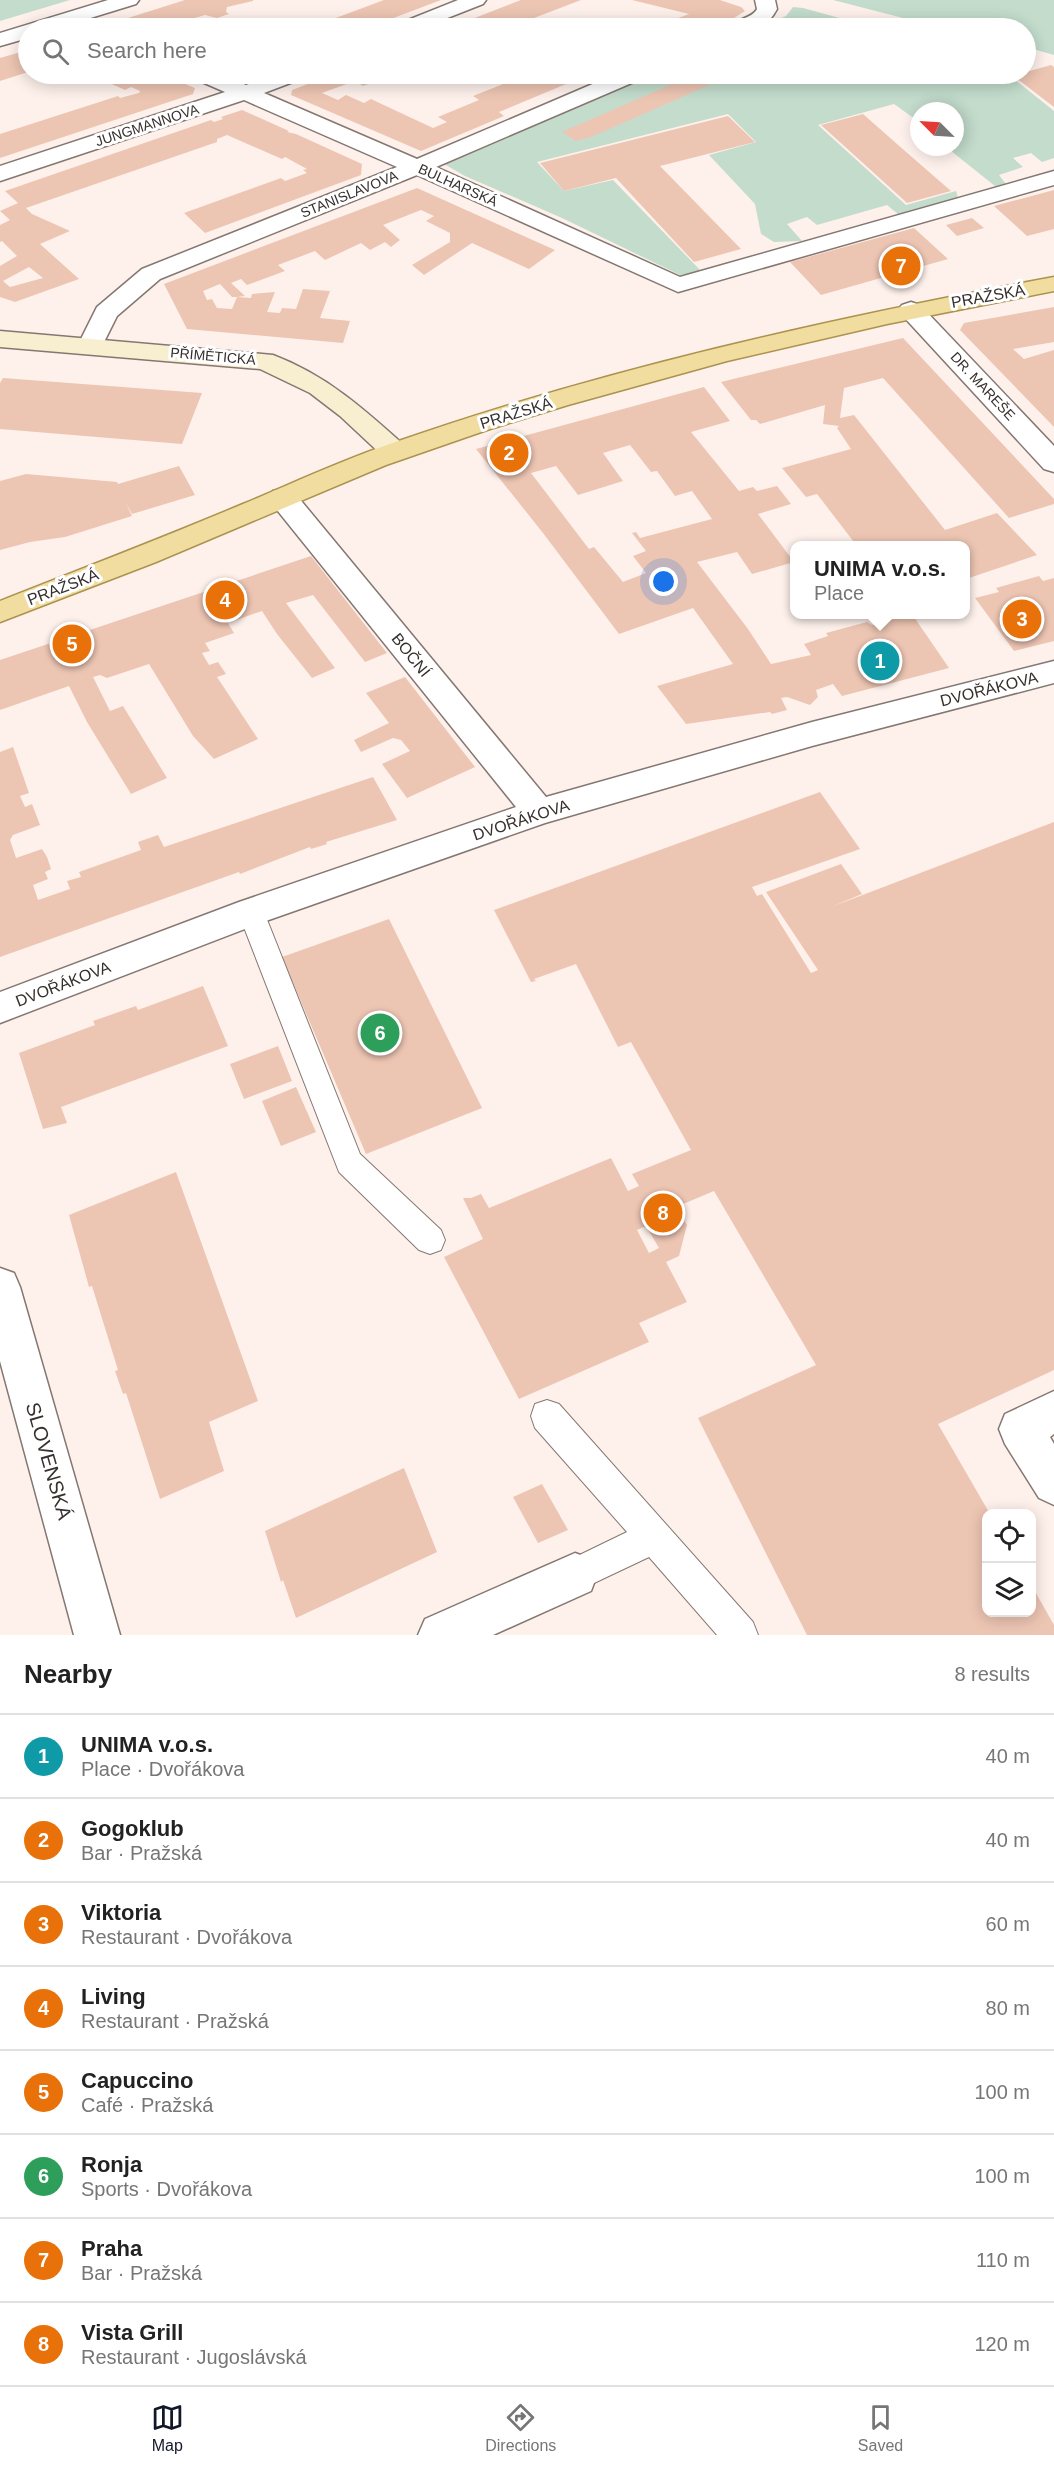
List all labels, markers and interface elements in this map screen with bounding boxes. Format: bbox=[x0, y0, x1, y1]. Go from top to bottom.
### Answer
search box bbox=[18, 18, 1036, 84]
icon: search bbox=[39, 35, 72, 68]
text: Search here bbox=[87, 38, 207, 63]
street label: JUNGMANNOVA bbox=[93, 101, 201, 149]
north arrow bbox=[910, 102, 964, 156]
street label: BULHARSKÁ bbox=[416, 160, 501, 210]
street label: STANISLAVOVA bbox=[298, 167, 401, 221]
pin: 7 bbox=[882, 244, 920, 288]
street label: PRAŽSKÁ bbox=[950, 280, 1027, 311]
street label: PŘÍMĚTICKÁ bbox=[170, 344, 257, 368]
street label: DR. MAREŠE bbox=[947, 349, 1019, 423]
street label: PRAŽSKÁ bbox=[478, 393, 555, 432]
pin: 2 bbox=[490, 430, 528, 476]
popup bbox=[790, 541, 970, 619]
text: UNIMA v.o.s. bbox=[814, 556, 946, 581]
street label: PRAŽSKÁ bbox=[25, 565, 101, 608]
your location bbox=[649, 567, 678, 596]
pin: 4 bbox=[206, 578, 244, 622]
text: Place bbox=[814, 582, 864, 604]
pin: 3 bbox=[1002, 596, 1042, 642]
pin: 5 bbox=[52, 622, 92, 666]
street label: BOČNÍ bbox=[388, 629, 435, 680]
pin: 1 bbox=[860, 638, 900, 684]
street label: DVOŘÁKOVA bbox=[938, 668, 1040, 709]
street label: DVOŘÁKOVA bbox=[470, 795, 572, 844]
street label: DVOŘÁKOVA bbox=[13, 957, 113, 1010]
pin: 6 bbox=[360, 1010, 400, 1056]
pin: 8 bbox=[644, 1190, 682, 1236]
street label: SLOVENSKÁ bbox=[22, 1400, 76, 1523]
map controls bbox=[982, 1509, 1036, 1617]
button: locate bbox=[982, 1509, 1036, 1563]
button: layers bbox=[982, 1563, 1036, 1617]
text: Nearby bbox=[24, 1659, 112, 1689]
text: 8 results bbox=[954, 1663, 1030, 1685]
text: UNIMA v.o.s. bbox=[81, 1732, 213, 1757]
text: 1 bbox=[38, 1745, 49, 1767]
text: 40 m bbox=[986, 1745, 1030, 1767]
text: Place · Dvořákova bbox=[81, 1758, 244, 1780]
text: Gogoklub bbox=[81, 1816, 184, 1841]
text: 2 bbox=[38, 1829, 49, 1851]
text: 40 m bbox=[986, 1829, 1030, 1851]
text: Bar · Pražská bbox=[81, 1842, 202, 1864]
text: Viktoria bbox=[81, 1900, 161, 1925]
text: 3 bbox=[38, 1913, 49, 1935]
text: 60 m bbox=[986, 1913, 1030, 1935]
text: Restaurant · Dvořákova bbox=[81, 1926, 292, 1948]
text: Living bbox=[81, 1984, 146, 2009]
text: 4 bbox=[38, 1997, 49, 2019]
text: 80 m bbox=[986, 1997, 1030, 2019]
text: Restaurant · Pražská bbox=[81, 2010, 269, 2032]
text: Capuccino bbox=[81, 2068, 193, 2093]
text: 5 bbox=[38, 2081, 49, 2103]
text: 100 m bbox=[974, 2081, 1030, 2103]
text: Café · Pražská bbox=[81, 2094, 213, 2116]
text: Ronja bbox=[81, 2152, 142, 2177]
text: 6 bbox=[38, 2165, 49, 2187]
text: 100 m bbox=[974, 2165, 1030, 2187]
text: Sports · Dvořákova bbox=[81, 2178, 252, 2200]
text: Praha bbox=[81, 2236, 142, 2261]
text: 7 bbox=[38, 2249, 49, 2271]
text: 110 m bbox=[976, 2249, 1030, 2271]
text: Bar · Pražská bbox=[81, 2262, 202, 2284]
text: Vista Grill bbox=[81, 2320, 183, 2345]
text: 8 bbox=[38, 2333, 49, 2355]
text: 120 m bbox=[974, 2333, 1030, 2355]
text: Restaurant · Jugoslávská bbox=[81, 2346, 307, 2368]
tab: Map bbox=[151, 2401, 184, 2455]
tab: Directions bbox=[485, 2401, 556, 2455]
tab: Saved bbox=[858, 2401, 903, 2455]

